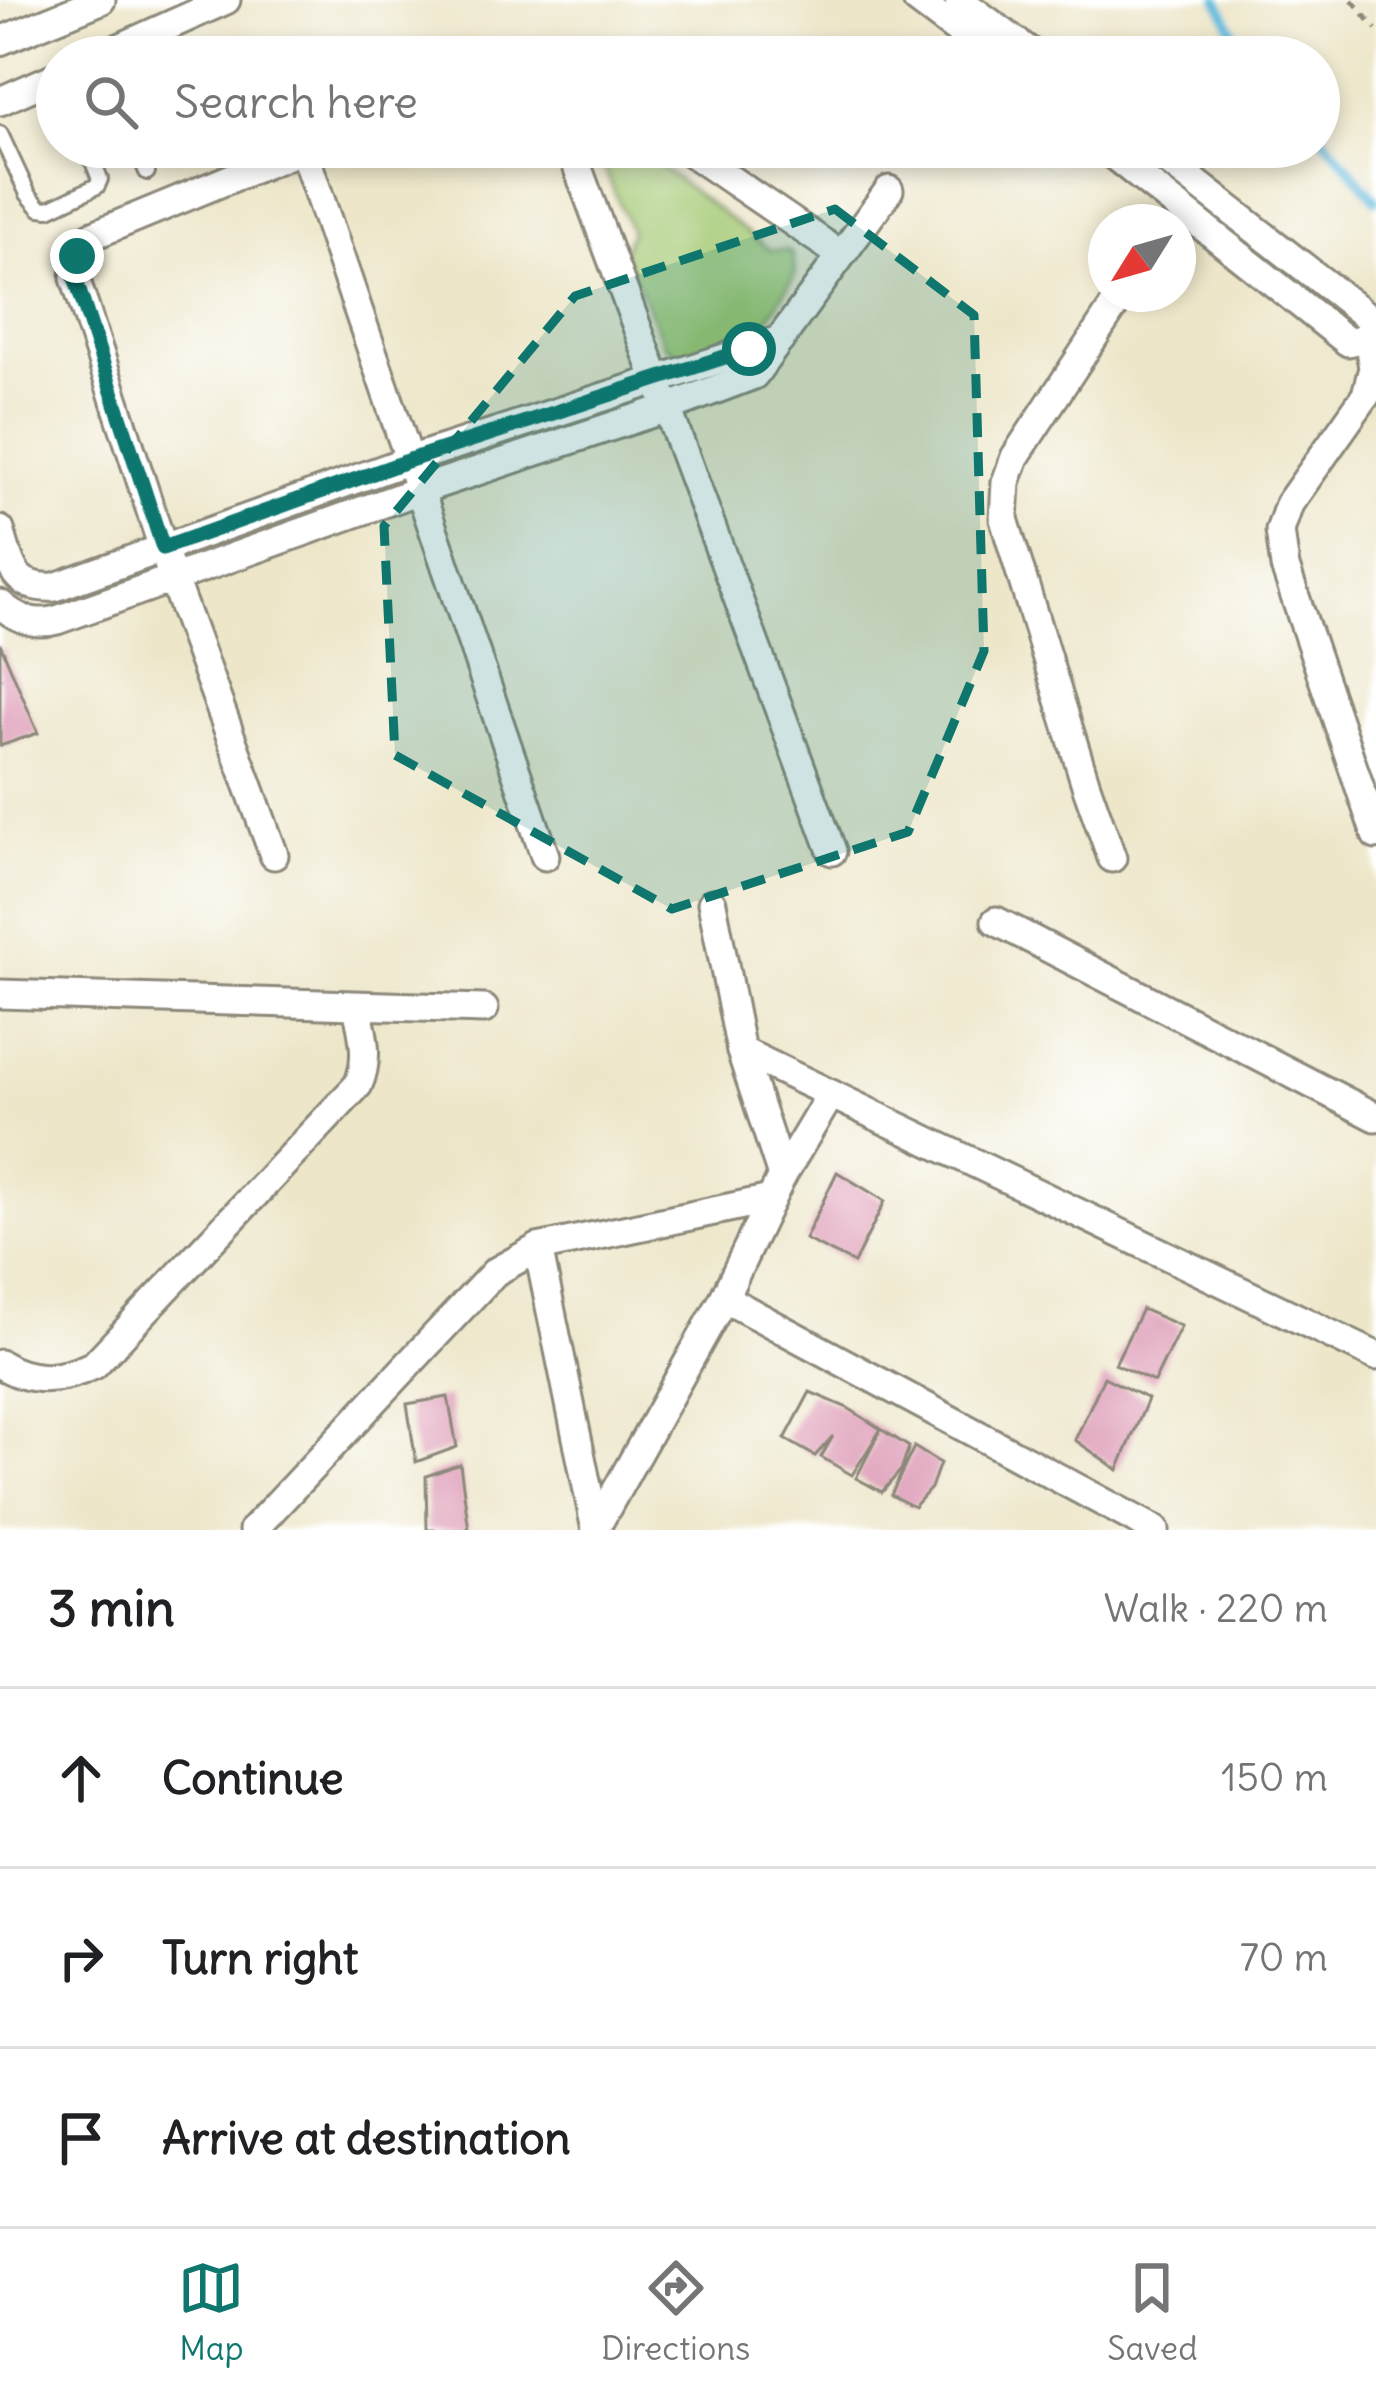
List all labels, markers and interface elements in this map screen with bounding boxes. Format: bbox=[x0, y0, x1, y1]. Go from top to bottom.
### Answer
search box bbox=[36, 36, 1340, 168]
icon: search bbox=[78, 69, 144, 135]
text: Search here bbox=[174, 74, 418, 130]
north arrow bbox=[1088, 204, 1196, 312]
route end bbox=[50, 229, 104, 283]
route start bbox=[722, 322, 776, 376]
text: 3 min bbox=[48, 1576, 175, 1640]
text: Walk · 220 m bbox=[1104, 1584, 1328, 1633]
icon: ahead bbox=[48, 1745, 114, 1811]
text: Continue bbox=[162, 1750, 344, 1806]
text: 150 m bbox=[1221, 1753, 1328, 1802]
icon: right bbox=[48, 1925, 114, 1991]
text: Turn right bbox=[162, 1930, 358, 1986]
text: 70 m bbox=[1240, 1933, 1328, 1982]
icon: arrive bbox=[48, 2105, 114, 2171]
text: Arrive at destination bbox=[162, 2110, 571, 2166]
tab: Map bbox=[178, 2255, 244, 2369]
tab: Directions bbox=[601, 2255, 750, 2369]
tab: Saved bbox=[1107, 2255, 1198, 2369]

